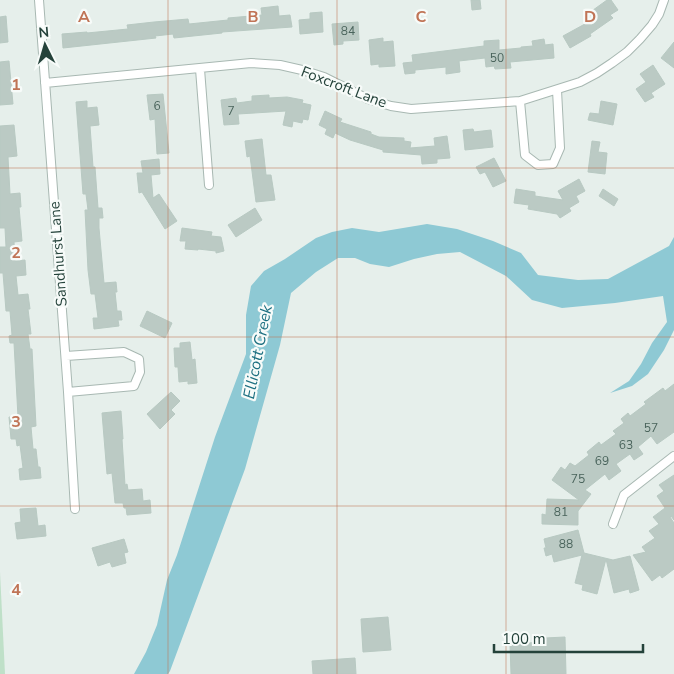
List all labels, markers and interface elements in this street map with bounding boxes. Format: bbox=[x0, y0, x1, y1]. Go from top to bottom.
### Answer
text: A bbox=[78, 6, 90, 28]
text: B bbox=[247, 6, 259, 28]
text: C bbox=[416, 6, 427, 28]
text: D bbox=[584, 6, 596, 28]
north arrow bbox=[20, 20, 70, 70]
text: N bbox=[38, 23, 50, 42]
house number: 84 bbox=[341, 23, 355, 39]
house number: 50 bbox=[490, 50, 504, 66]
street label: Foxcroft Lane bbox=[298, 61, 390, 113]
text: 1 bbox=[11, 74, 21, 96]
house number: 6 bbox=[153, 98, 161, 114]
house number: 7 bbox=[227, 103, 235, 119]
street label: Sandhurst Lane bbox=[44, 201, 72, 307]
text: 2 bbox=[11, 242, 21, 264]
water label: Ellicott Creek bbox=[238, 302, 278, 401]
text: 3 bbox=[11, 411, 21, 433]
house number: 57 bbox=[644, 420, 658, 436]
house number: 63 bbox=[619, 437, 633, 453]
house number: 69 bbox=[595, 453, 609, 469]
house number: 75 bbox=[571, 471, 585, 487]
house number: 81 bbox=[554, 504, 568, 520]
house number: 88 bbox=[559, 536, 573, 552]
text: 4 bbox=[11, 579, 21, 601]
scale bar bbox=[494, 622, 643, 654]
text: 100 m bbox=[502, 629, 546, 649]

